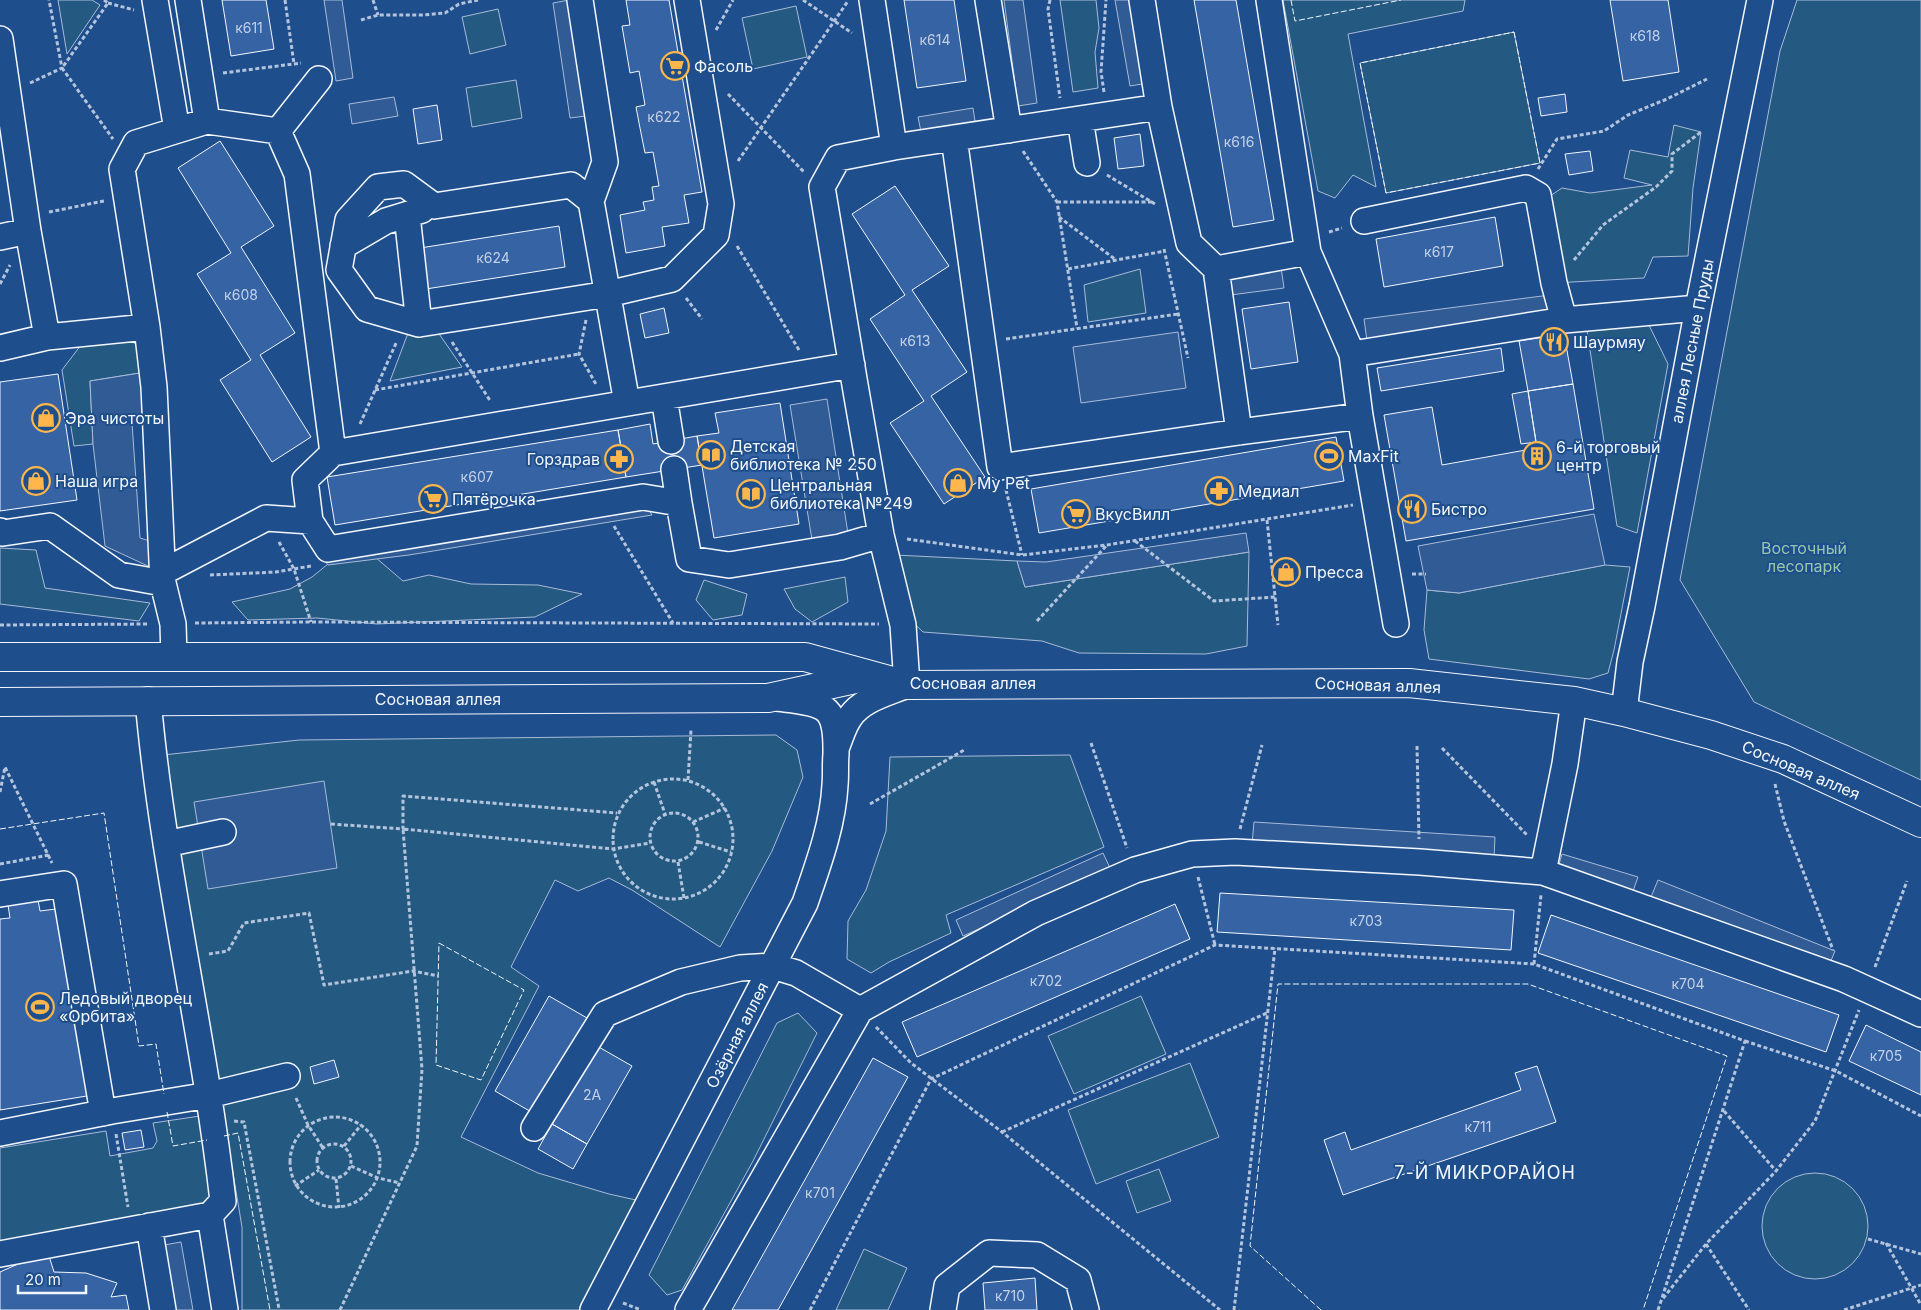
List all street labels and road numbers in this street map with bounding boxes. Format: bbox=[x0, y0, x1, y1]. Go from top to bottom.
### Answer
street label: аллея Лесные Пруды bbox=[1666, 257, 1718, 425]
street label: Сосновая аллея bbox=[910, 673, 1036, 693]
street label: Сосновая аллея bbox=[1314, 673, 1442, 697]
street label: Сосновая аллея bbox=[375, 689, 501, 709]
street label: Сосновая аллея bbox=[1739, 736, 1863, 804]
street label: Озёрная аллея bbox=[702, 978, 772, 1092]

